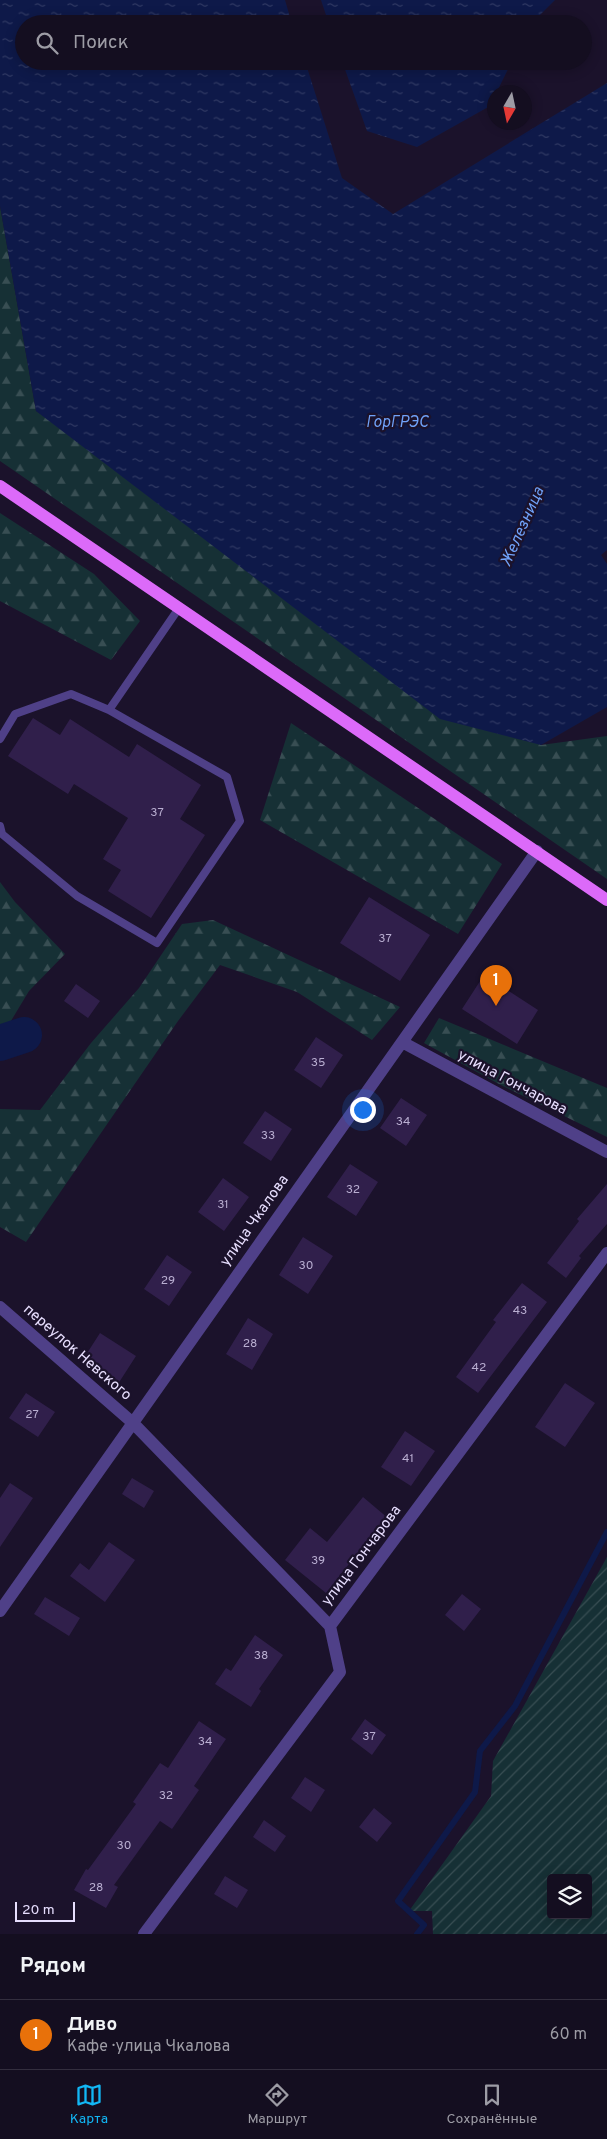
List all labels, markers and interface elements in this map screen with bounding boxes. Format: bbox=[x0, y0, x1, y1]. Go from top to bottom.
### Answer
search box bbox=[15, 15, 592, 70]
icon: search bbox=[33, 29, 61, 57]
text: Поиск bbox=[73, 31, 129, 55]
north arrow bbox=[487, 85, 532, 130]
water label: ГорГРЭС bbox=[366, 413, 429, 433]
water label: Железница bbox=[497, 483, 550, 570]
house number: 37 bbox=[150, 805, 164, 821]
house number: 37 bbox=[378, 931, 392, 947]
pin: 1 bbox=[480, 965, 512, 1006]
street label: улица Гончарова bbox=[454, 1046, 570, 1120]
house number: 35 bbox=[311, 1055, 325, 1071]
your location bbox=[350, 1097, 376, 1123]
house number: 34 bbox=[396, 1114, 410, 1130]
house number: 33 bbox=[261, 1128, 275, 1144]
street label: улица Чкалова bbox=[216, 1171, 294, 1271]
house number: 32 bbox=[346, 1182, 360, 1198]
house number: 31 bbox=[217, 1197, 229, 1213]
house number: 30 bbox=[299, 1258, 313, 1274]
house number: 29 bbox=[161, 1273, 175, 1289]
street label: переулок Невского bbox=[19, 1301, 135, 1405]
house number: 43 bbox=[513, 1303, 527, 1319]
house number: 28 bbox=[243, 1336, 257, 1352]
house number: 42 bbox=[472, 1360, 486, 1376]
house number: 27 bbox=[25, 1407, 39, 1423]
house number: 41 bbox=[402, 1451, 414, 1467]
street label: улица Гончарова bbox=[318, 1502, 406, 1610]
house number: 39 bbox=[311, 1553, 325, 1569]
house number: 38 bbox=[254, 1648, 268, 1664]
house number: 37 bbox=[362, 1729, 376, 1745]
house number: 34 bbox=[198, 1734, 212, 1750]
house number: 32 bbox=[159, 1788, 173, 1804]
house number: 30 bbox=[117, 1838, 131, 1854]
map controls bbox=[547, 1874, 592, 1919]
button: layers bbox=[547, 1874, 592, 1919]
house number: 28 bbox=[89, 1880, 103, 1896]
scale bar bbox=[15, 1899, 75, 1922]
text: 20 m bbox=[22, 1902, 55, 1919]
text: Рядом bbox=[20, 1953, 86, 1980]
text: Диво bbox=[67, 2013, 117, 2037]
text: 1 bbox=[33, 2025, 39, 2045]
text: 60 m bbox=[550, 2025, 587, 2045]
text: Кафе · улица Чкалова bbox=[67, 2037, 230, 2057]
tab: Карта bbox=[70, 2081, 108, 2128]
tab: Маршрут bbox=[247, 2081, 307, 2128]
tab: Сохранённые bbox=[446, 2081, 537, 2128]

